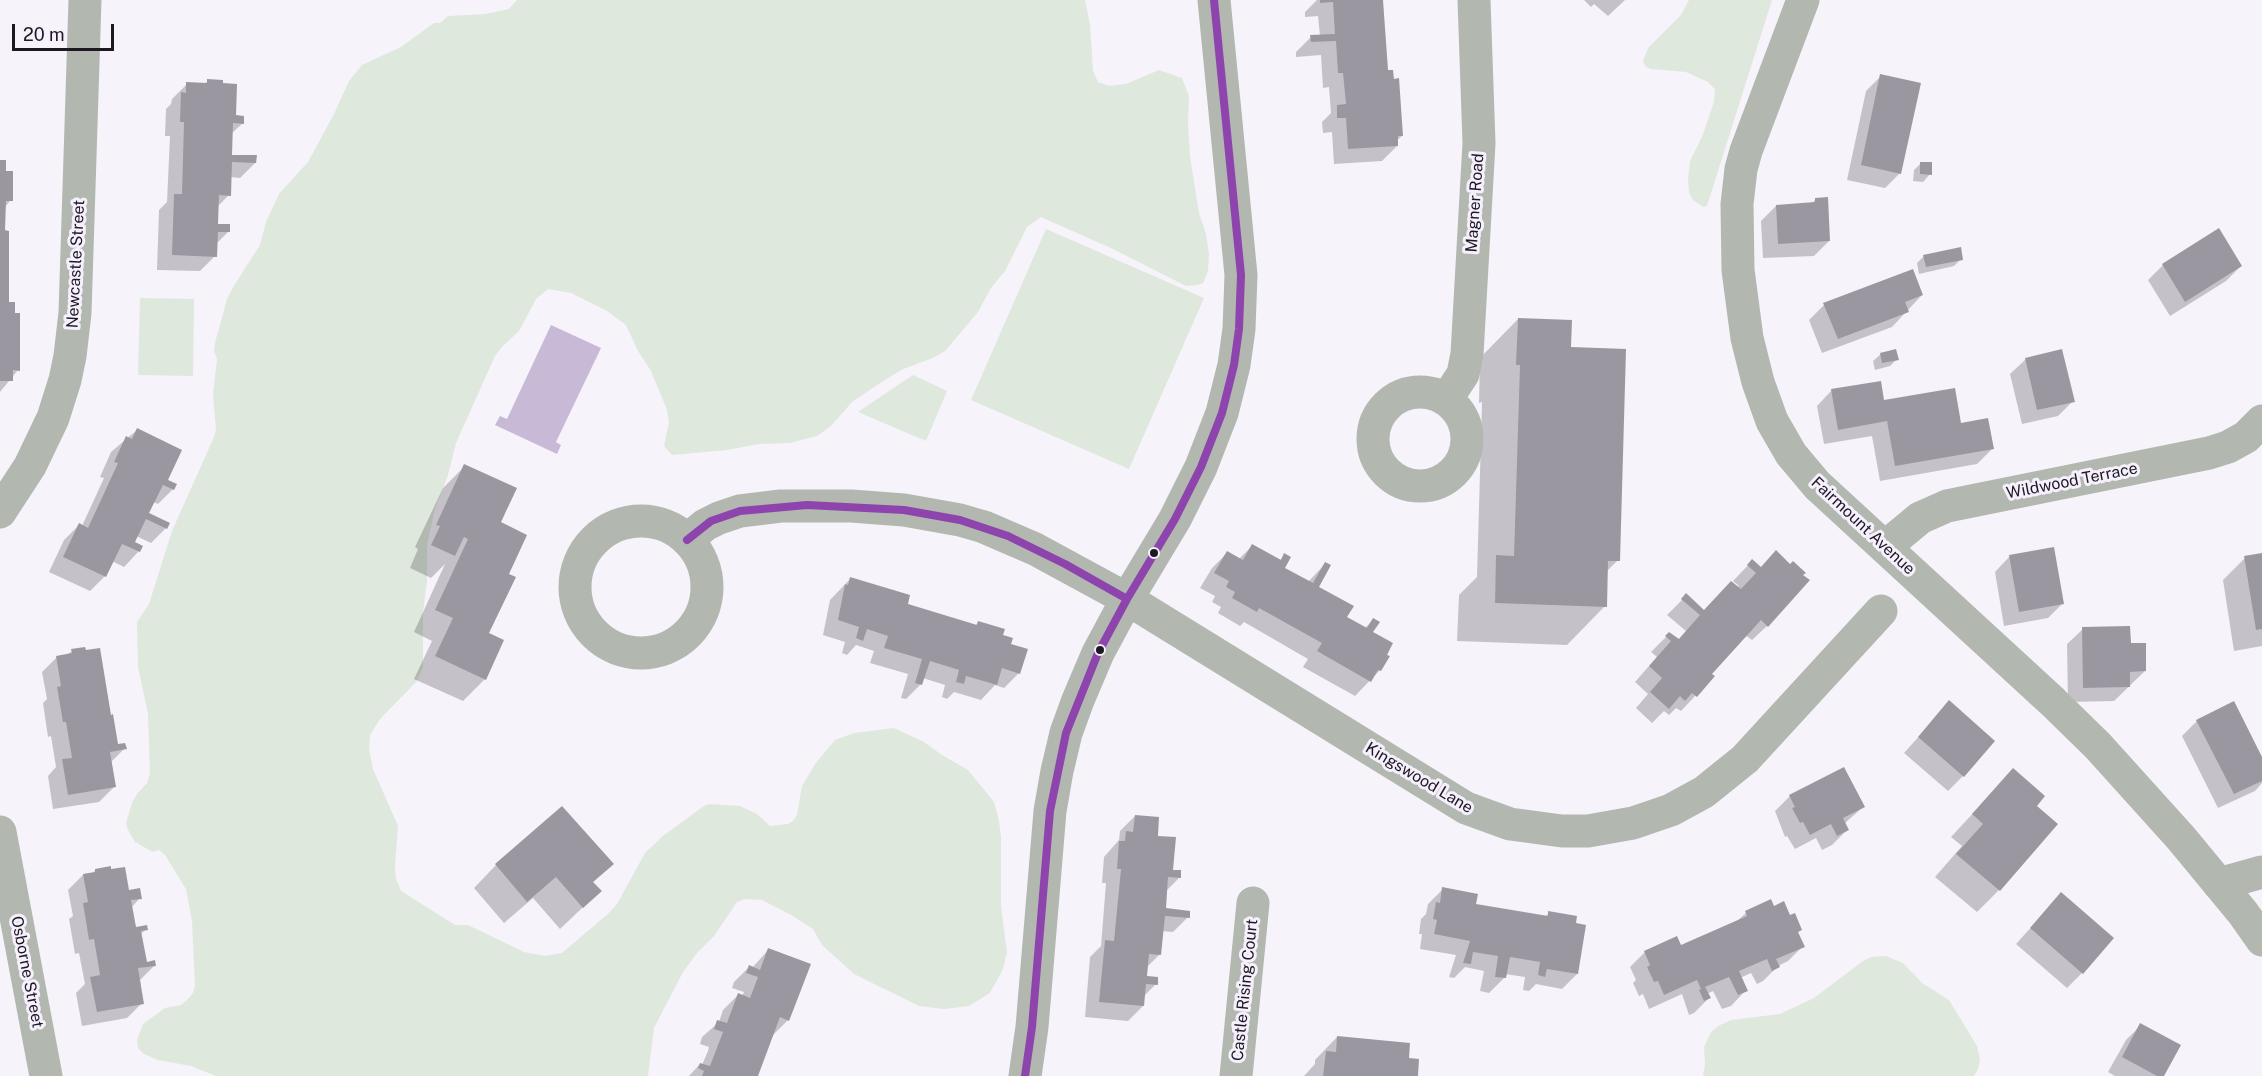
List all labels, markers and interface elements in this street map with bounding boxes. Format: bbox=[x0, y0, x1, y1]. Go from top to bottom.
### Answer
scale bar bbox=[15, 12, 117, 50]
text: 20 m bbox=[23, 24, 65, 45]
street label: Magner Road bbox=[1462, 153, 1488, 253]
street label: Newcastle Street bbox=[63, 199, 89, 329]
street label: Wildwood Terrace bbox=[2005, 459, 2139, 503]
street label: Fairmount Avenue bbox=[1807, 473, 1919, 579]
unlabelled marker bbox=[1148, 547, 1160, 559]
unlabelled marker bbox=[1094, 644, 1106, 656]
street label: Kingswood Lane bbox=[1362, 738, 1476, 818]
street label: Osborne Street bbox=[7, 914, 47, 1030]
street label: Castle Rising Court bbox=[1228, 918, 1262, 1062]

